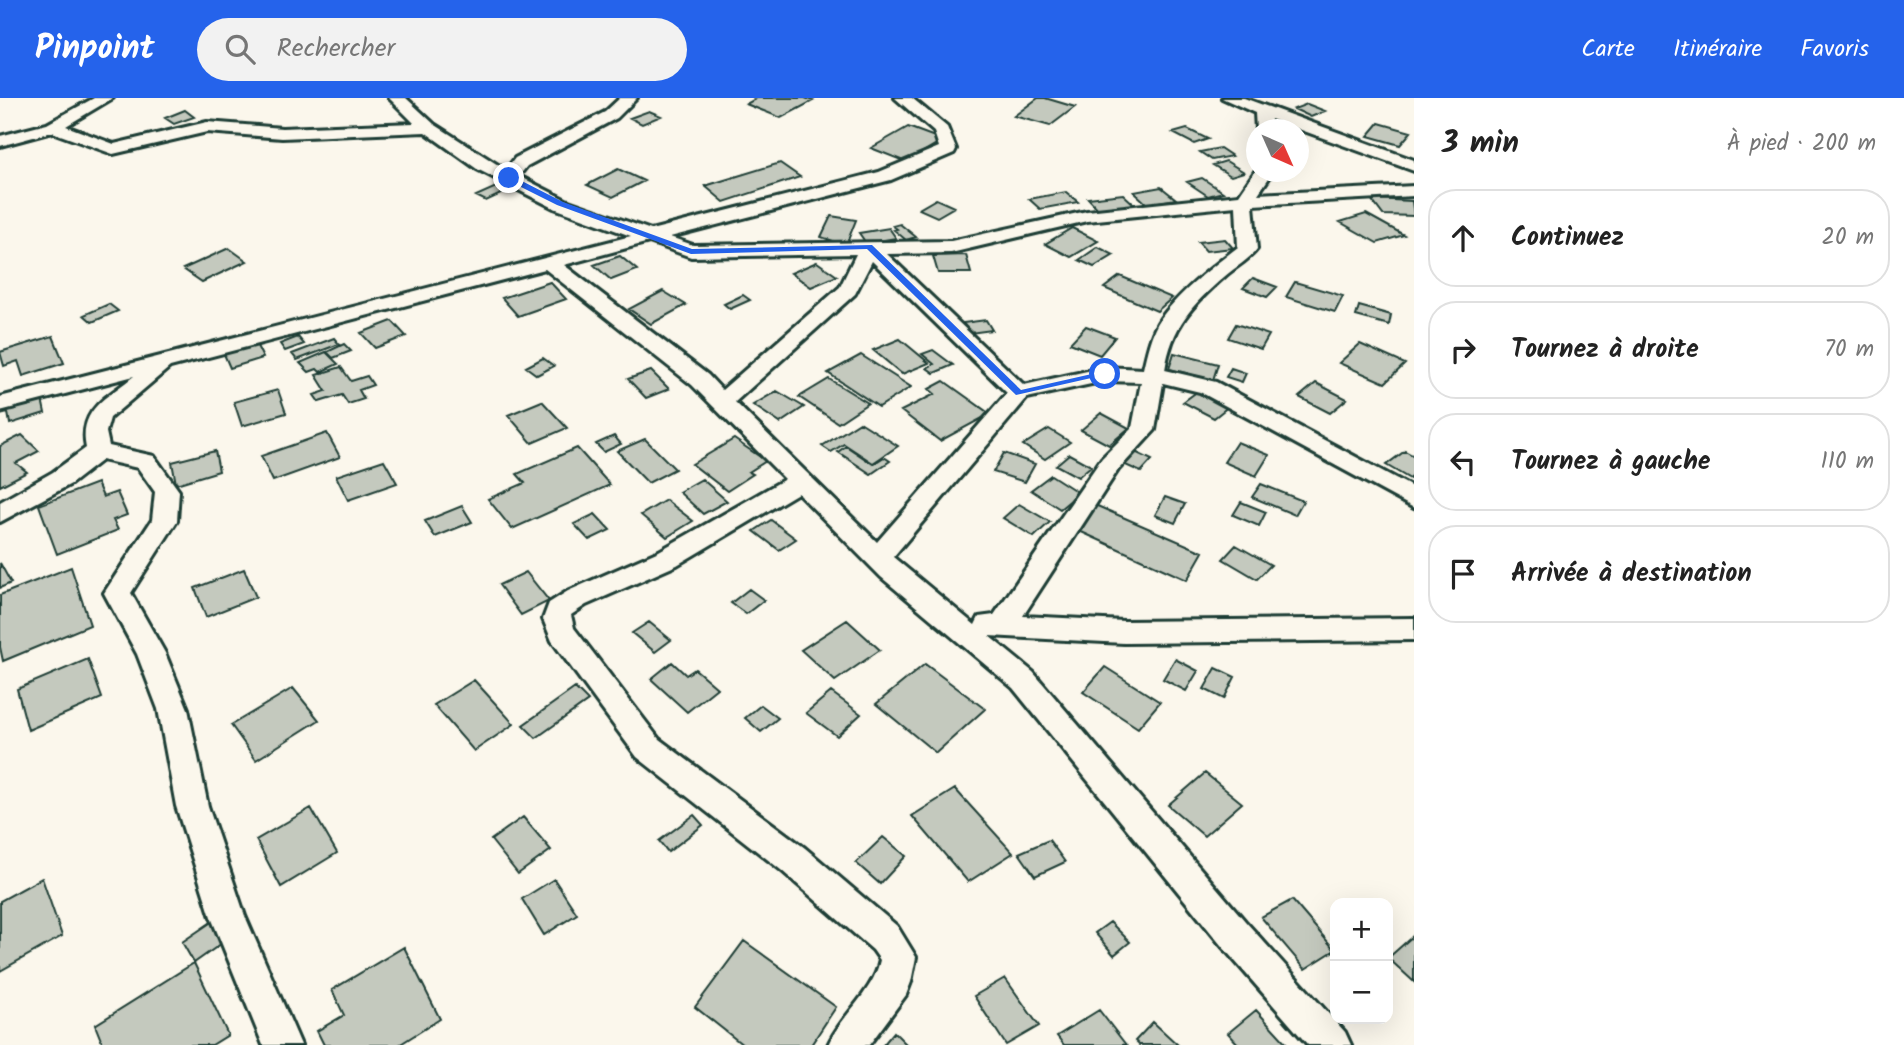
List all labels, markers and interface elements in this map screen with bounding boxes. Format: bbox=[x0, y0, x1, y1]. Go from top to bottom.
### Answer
search box bbox=[197, 18, 687, 81]
text: Pinpoint bbox=[35, 23, 155, 76]
text: Rechercher bbox=[277, 28, 395, 70]
icon: search bbox=[221, 30, 259, 68]
text: Carte bbox=[1581, 30, 1635, 69]
text: Itinéraire bbox=[1673, 30, 1762, 69]
text: Favoris bbox=[1800, 30, 1869, 69]
north arrow bbox=[1246, 119, 1309, 182]
text: 3 min bbox=[1442, 120, 1519, 168]
text: À pied · 200 m bbox=[1727, 126, 1876, 162]
route end bbox=[493, 162, 524, 193]
text: Continuez bbox=[1511, 217, 1624, 259]
icon: ahead bbox=[1444, 219, 1482, 257]
text: 20 m bbox=[1822, 220, 1874, 256]
text: Tournez à droite bbox=[1511, 329, 1699, 371]
icon: right bbox=[1444, 331, 1482, 369]
text: 70 m bbox=[1824, 332, 1874, 368]
route start bbox=[1089, 358, 1120, 389]
text: Tournez à gauche bbox=[1511, 441, 1711, 483]
icon: left bbox=[1444, 443, 1482, 481]
text: 110 m bbox=[1821, 444, 1874, 480]
text: Arrivée à destination bbox=[1511, 553, 1752, 595]
icon: arrive bbox=[1444, 555, 1482, 593]
map controls bbox=[1330, 898, 1393, 1024]
button: + bbox=[1330, 898, 1393, 961]
button: − bbox=[1330, 961, 1393, 1024]

